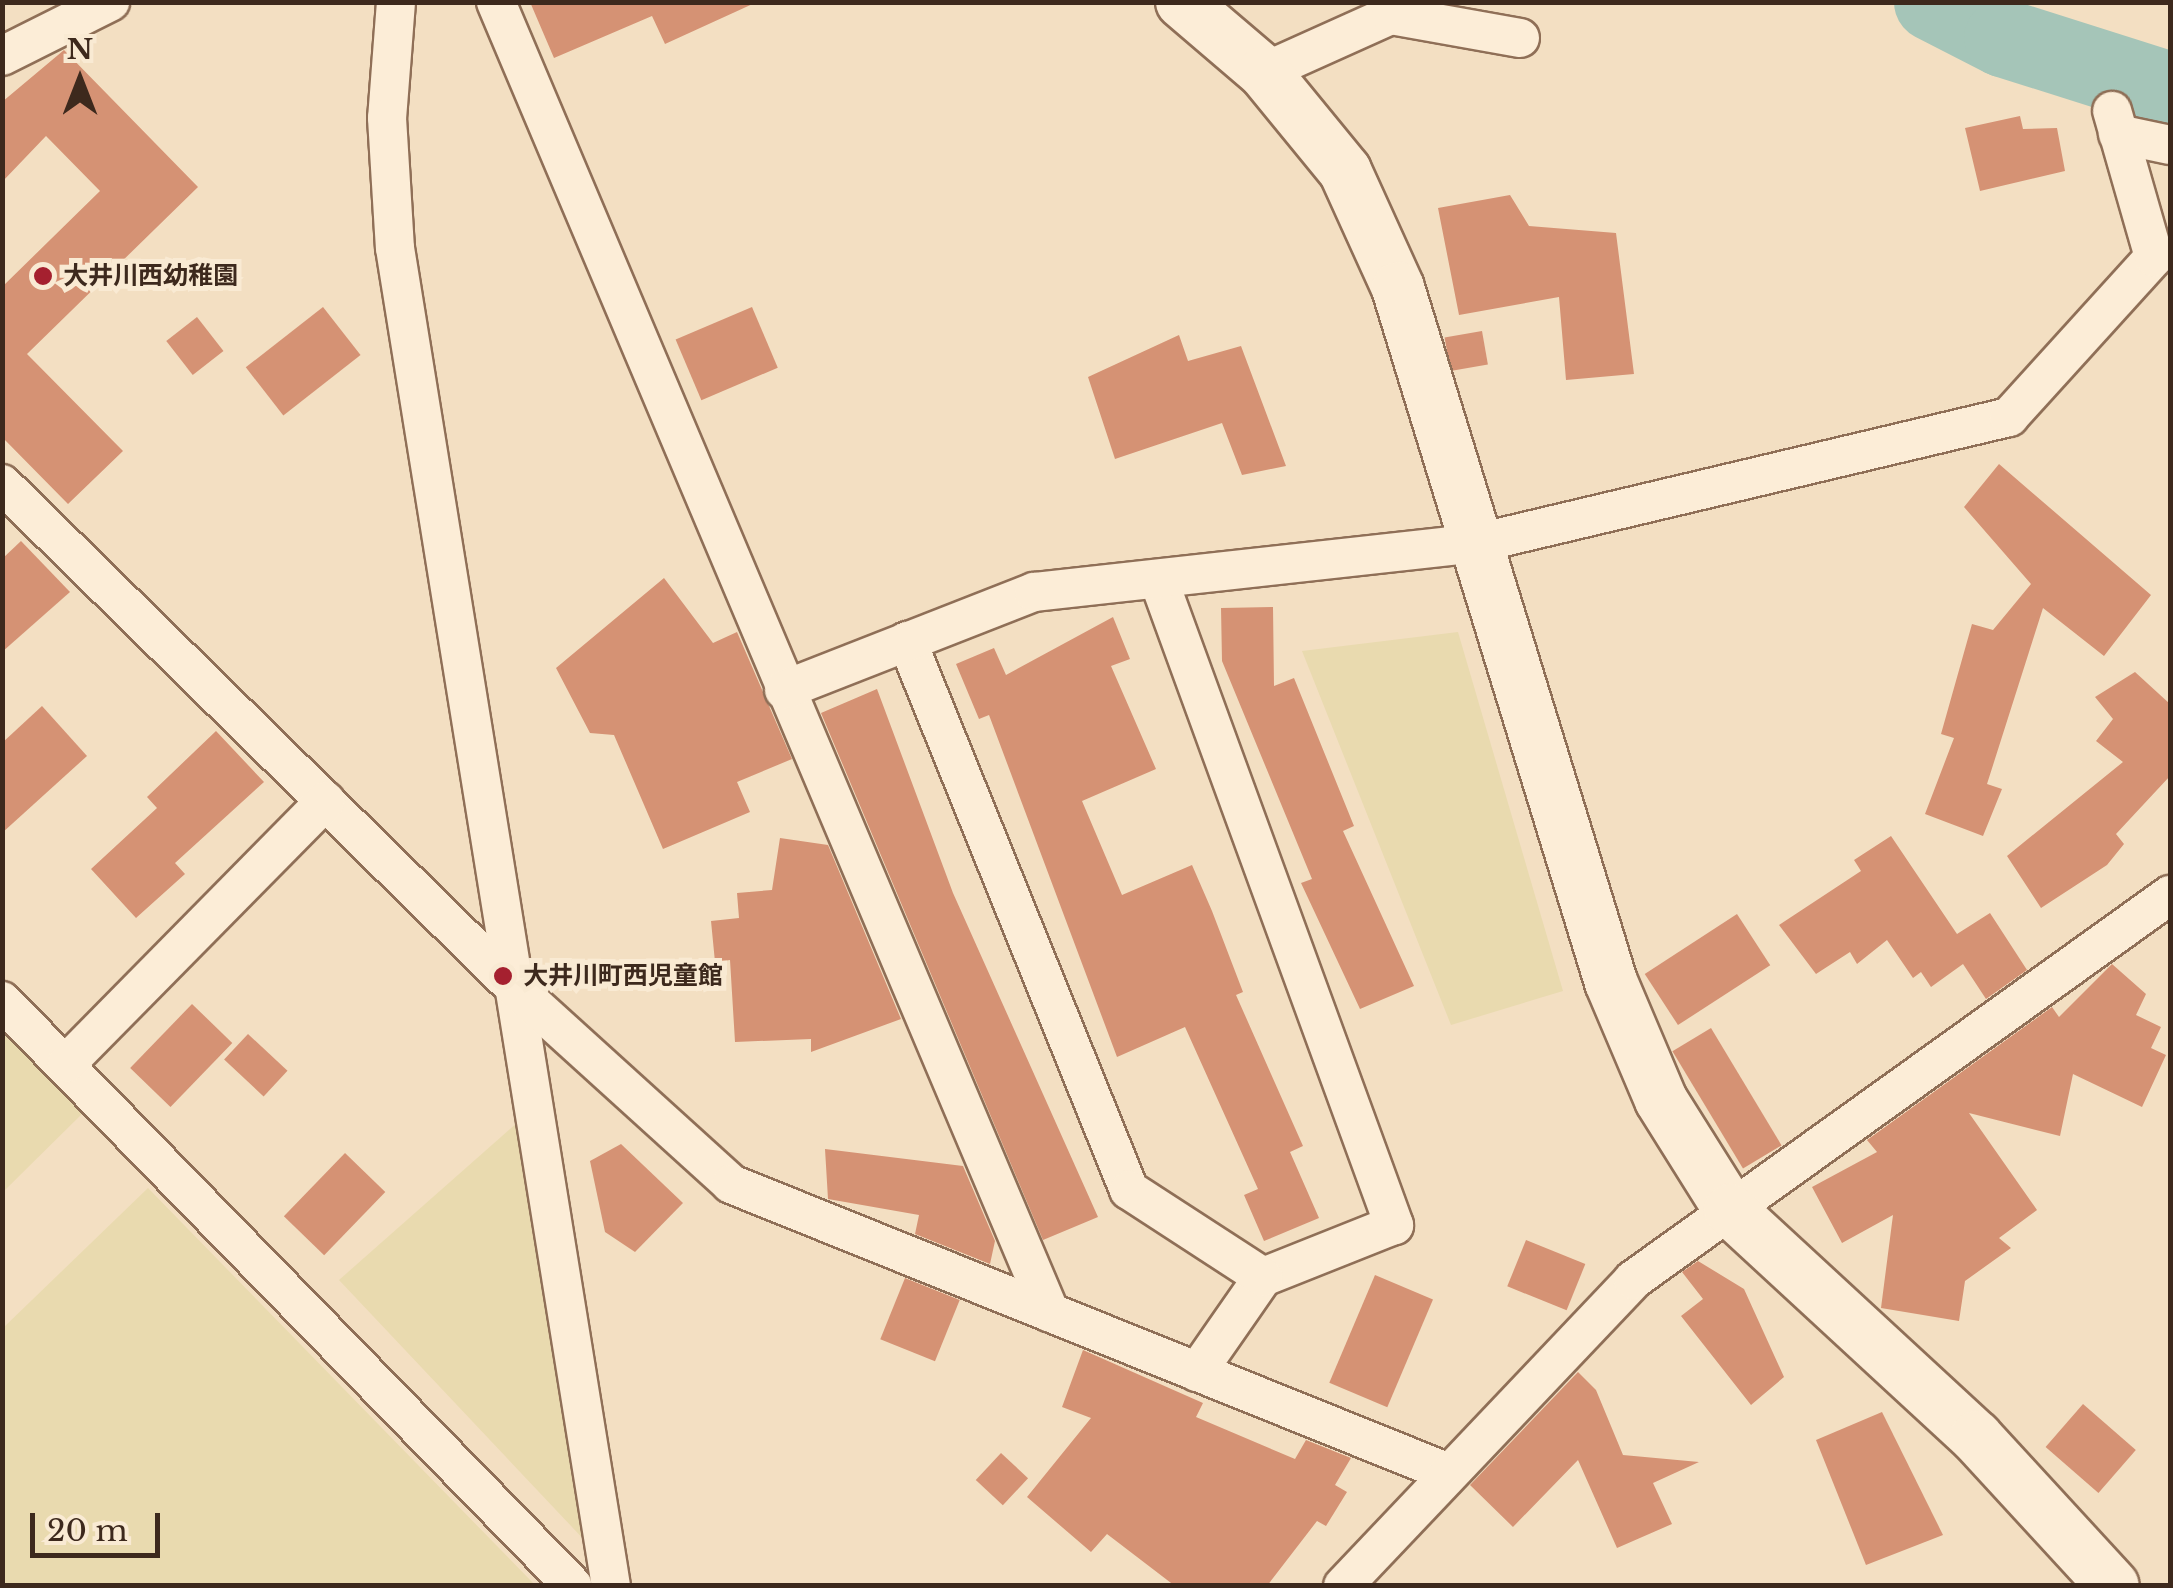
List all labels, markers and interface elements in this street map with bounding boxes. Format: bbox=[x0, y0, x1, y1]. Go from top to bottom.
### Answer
north arrow bbox=[30, 30, 130, 130]
text: N bbox=[67, 32, 93, 67]
place label: 大井川西幼稚園 bbox=[63, 261, 238, 291]
marker: 大井川西幼稚園 bbox=[32, 265, 54, 287]
place label: 大井川町西児童館 bbox=[523, 961, 723, 991]
marker: 大井川町西児童館 bbox=[492, 965, 514, 987]
scale bar bbox=[35, 1493, 165, 1555]
text: 20 m bbox=[47, 1512, 128, 1549]

